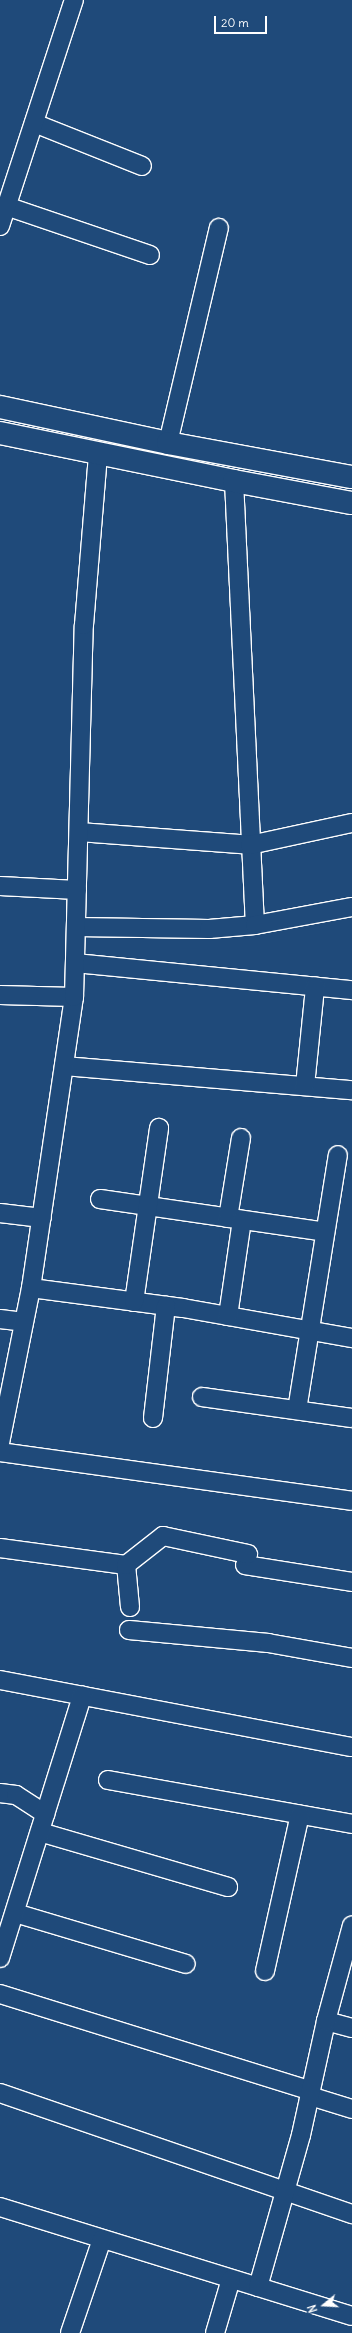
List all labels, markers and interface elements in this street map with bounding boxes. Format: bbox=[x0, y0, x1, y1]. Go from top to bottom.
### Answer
scale bar bbox=[216, 8, 269, 34]
text: 20 m bbox=[221, 15, 249, 30]
north arrow bbox=[304, 2285, 344, 2325]
text: N bbox=[305, 2303, 320, 2314]

